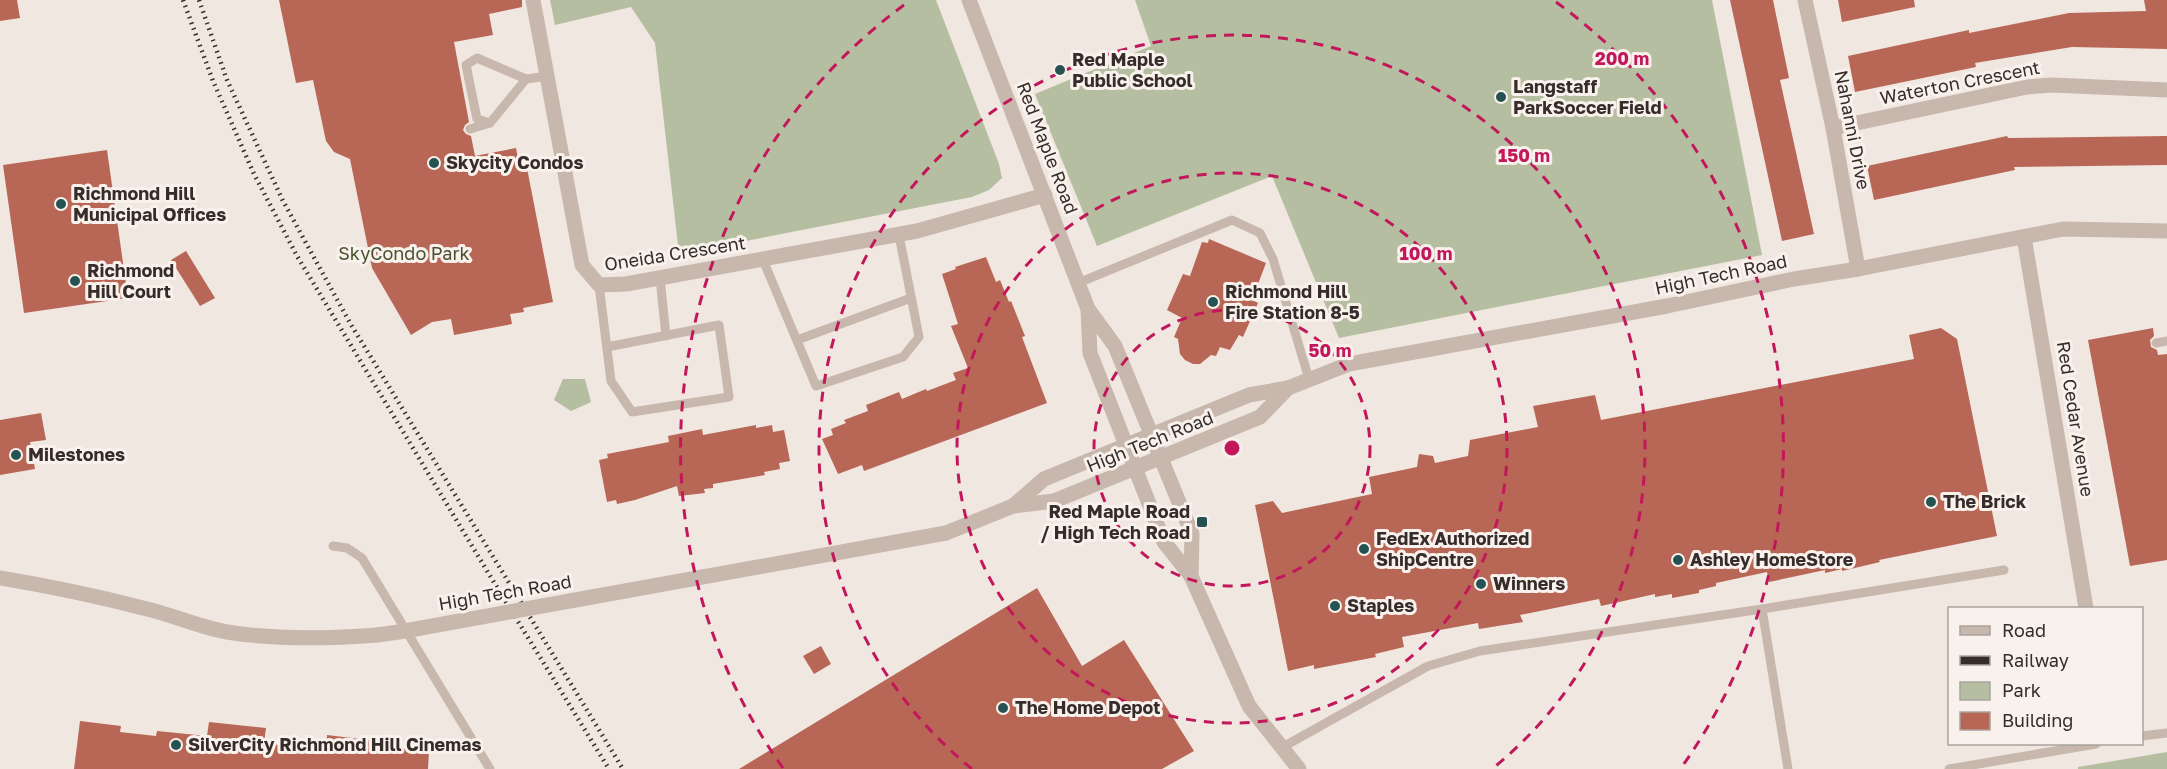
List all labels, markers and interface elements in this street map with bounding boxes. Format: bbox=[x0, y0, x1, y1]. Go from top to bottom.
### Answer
text: 200 m bbox=[1595, 47, 1649, 69]
place label: Red Maple Public School bbox=[1072, 48, 1193, 91]
street label: Waterton Crescent bbox=[1878, 56, 2042, 108]
marker: Red Maple Public School bbox=[1053, 63, 1067, 77]
street label: Nahanni Drive bbox=[1831, 68, 1875, 191]
place label: Langstaff ParkSoccer Field bbox=[1513, 75, 1662, 118]
street label: Red Maple Road bbox=[1013, 79, 1083, 217]
marker: Langstaff ParkSoccer Field bbox=[1494, 90, 1508, 104]
text: 150 m bbox=[1498, 144, 1550, 166]
place label: Skycity Condos bbox=[446, 151, 584, 173]
marker: Skycity Condos bbox=[427, 156, 441, 170]
place label: Richmond Hill Municipal Offices bbox=[73, 182, 226, 225]
marker: Richmond Hill Municipal Offices bbox=[54, 197, 68, 211]
street label: Oneida Crescent bbox=[603, 231, 747, 275]
park label: SkyCondo Park bbox=[338, 242, 470, 264]
text: 100 m bbox=[1400, 242, 1452, 264]
street label: High Tech Road bbox=[1653, 249, 1789, 299]
place label: Richmond Hill Court bbox=[87, 259, 174, 302]
marker: Richmond Hill Court bbox=[68, 274, 82, 288]
place label: Richmond Hill Fire Station 8-5 bbox=[1225, 280, 1360, 323]
marker: Richmond Hill Fire Station 8-5 bbox=[1206, 295, 1220, 309]
text: 50 m bbox=[1309, 339, 1351, 361]
street label: Red Cedar Avenue bbox=[2053, 340, 2099, 498]
street label: High Tech Road bbox=[1083, 406, 1216, 476]
centre of rings bbox=[1222, 438, 1242, 458]
place label: Milestones bbox=[28, 443, 125, 465]
marker: Milestones bbox=[9, 448, 23, 462]
place label: The Brick bbox=[1943, 490, 2027, 512]
marker: The Brick bbox=[1924, 495, 1938, 509]
place label: Red Maple Road / High Tech Road bbox=[1041, 500, 1190, 543]
marker: Red Maple Road / High Tech Road bbox=[1195, 515, 1209, 529]
place label: FedEx Authorized ShipCentre bbox=[1376, 527, 1529, 570]
marker: FedEx Authorized ShipCentre bbox=[1357, 542, 1371, 556]
place label: Ashley HomeStore bbox=[1690, 548, 1854, 570]
marker: Ashley HomeStore bbox=[1671, 553, 1685, 567]
street label: High Tech Road bbox=[437, 569, 573, 615]
place label: Winners bbox=[1493, 572, 1565, 594]
marker: Winners bbox=[1474, 577, 1488, 591]
place label: Staples bbox=[1347, 594, 1414, 616]
marker: Staples bbox=[1328, 599, 1342, 613]
legend bbox=[1948, 607, 2143, 745]
text: Road bbox=[2002, 619, 2046, 641]
text: Railway bbox=[2002, 649, 2069, 671]
text: Park bbox=[2002, 679, 2041, 701]
place label: The Home Depot bbox=[1015, 696, 1161, 718]
marker: The Home Depot bbox=[996, 701, 1010, 715]
text: Building bbox=[2002, 709, 2073, 731]
place label: SilverCity Richmond Hill Cinemas bbox=[188, 733, 482, 755]
marker: SilverCity Richmond Hill Cinemas bbox=[169, 738, 183, 752]

